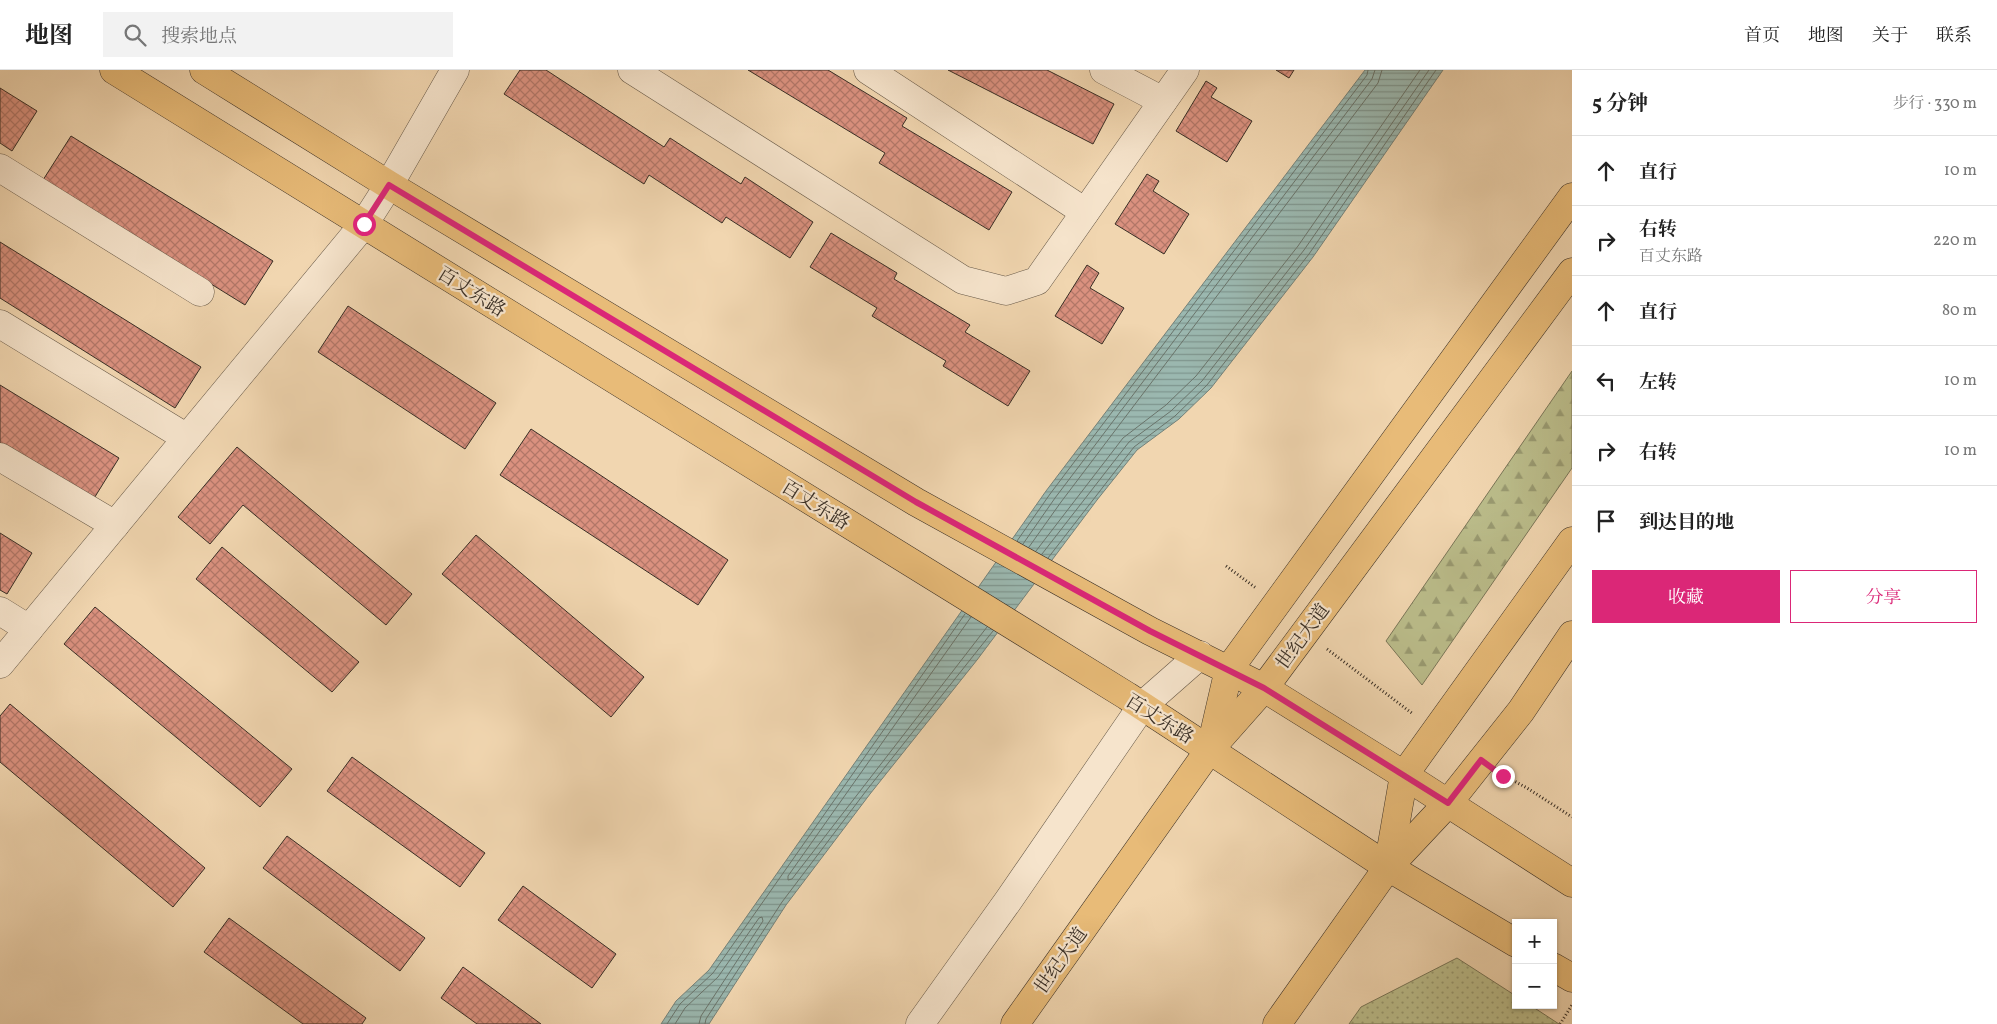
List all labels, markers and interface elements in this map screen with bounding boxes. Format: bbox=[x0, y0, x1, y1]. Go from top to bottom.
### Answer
search box bbox=[103, 12, 453, 57]
text: 地图 bbox=[25, 20, 73, 54]
icon: search bbox=[121, 21, 149, 49]
text: 搜索地点 bbox=[161, 24, 237, 50]
text: 首页 bbox=[1744, 24, 1780, 49]
text: 地图 bbox=[1808, 24, 1844, 49]
text: 关于 bbox=[1872, 24, 1908, 49]
text: 联系 bbox=[1936, 24, 1972, 49]
text: 5 分钟 bbox=[1592, 90, 1648, 119]
text: 步行 · 330 m bbox=[1893, 93, 1977, 115]
icon: ahead bbox=[1592, 157, 1620, 185]
text: 直行 bbox=[1639, 160, 1677, 186]
text: 10 m bbox=[1944, 160, 1977, 182]
route start bbox=[353, 213, 376, 236]
text: 右转 bbox=[1639, 217, 1677, 243]
icon: right bbox=[1592, 227, 1620, 255]
text: 220 m bbox=[1933, 230, 1977, 252]
text: 百丈东路 bbox=[1639, 246, 1703, 268]
street label: 百丈东路 bbox=[432, 262, 510, 324]
icon: ahead bbox=[1592, 297, 1620, 325]
text: 直行 bbox=[1639, 300, 1677, 326]
text: 80 m bbox=[1942, 300, 1977, 322]
icon: left bbox=[1592, 367, 1620, 395]
text: 左转 bbox=[1639, 370, 1677, 396]
text: 10 m bbox=[1944, 370, 1977, 392]
icon: right bbox=[1592, 437, 1620, 465]
text: 右转 bbox=[1639, 440, 1677, 466]
text: 10 m bbox=[1944, 440, 1977, 462]
street label: 百丈东路 bbox=[776, 475, 854, 537]
icon: arrive bbox=[1592, 507, 1620, 535]
text: 到达目的地 bbox=[1639, 510, 1734, 536]
button: 收藏 bbox=[1592, 570, 1780, 623]
button: 分享 bbox=[1790, 570, 1977, 623]
street label: 世纪大道 bbox=[1271, 599, 1336, 676]
street label: 百丈东路 bbox=[1120, 689, 1198, 751]
route end bbox=[1492, 765, 1515, 788]
map controls bbox=[1512, 919, 1557, 1009]
button: + bbox=[1512, 919, 1557, 964]
street label: 世纪大道 bbox=[1029, 923, 1094, 1000]
button: − bbox=[1512, 964, 1557, 1009]

